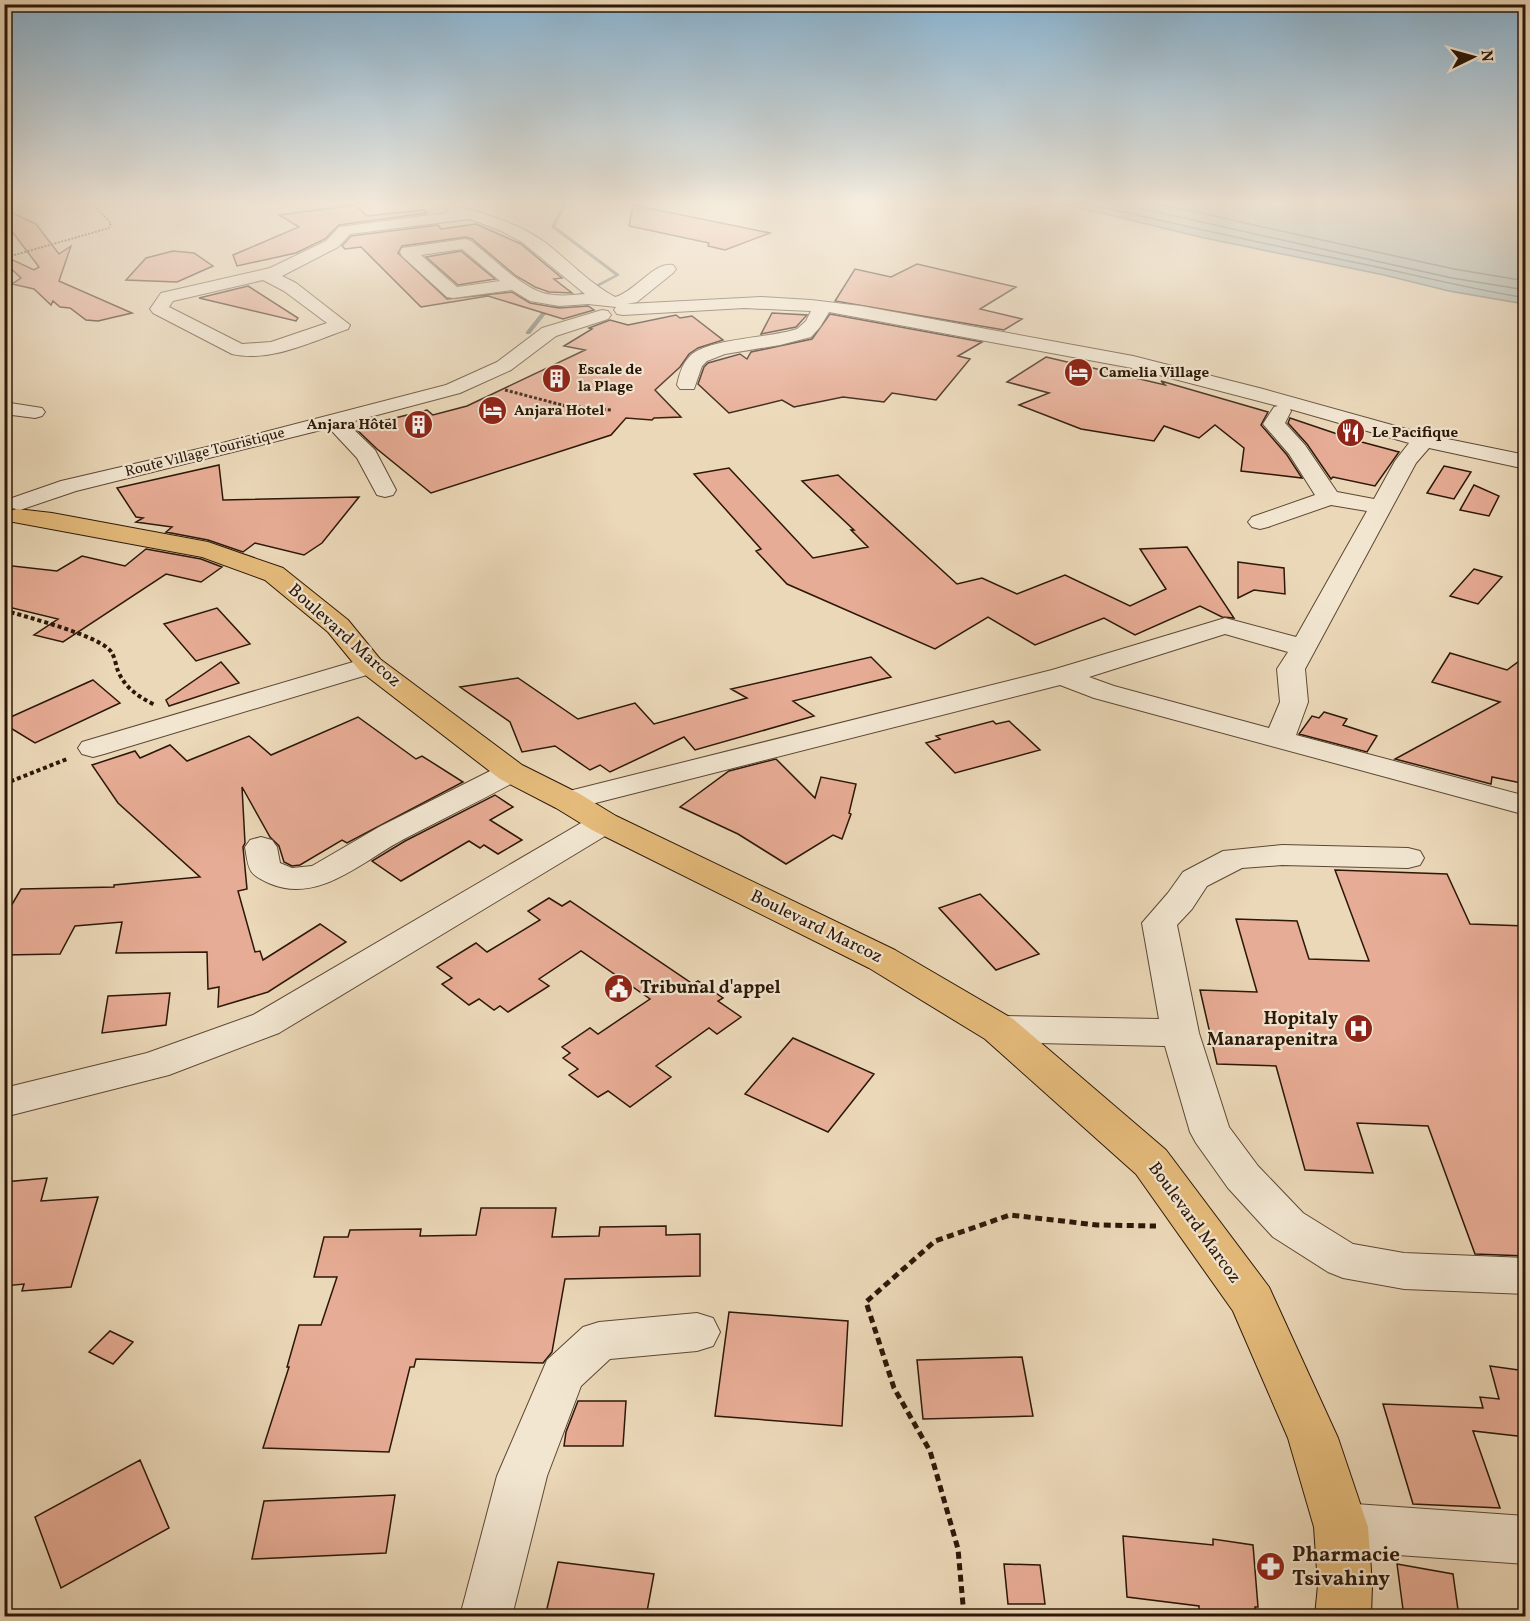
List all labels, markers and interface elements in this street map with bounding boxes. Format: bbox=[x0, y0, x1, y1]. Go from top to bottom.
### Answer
north arrow bbox=[1443, 27, 1503, 87]
text: N bbox=[1474, 49, 1497, 63]
hotel icon: Camelia Village bbox=[1062, 357, 1094, 389]
place label: Escale de la Plage bbox=[578, 360, 642, 398]
building icon: Escale de la Plage bbox=[541, 363, 573, 395]
place label: Camelia Village bbox=[1099, 363, 1210, 384]
hotel icon: Anjara Hotel bbox=[477, 395, 509, 427]
place label: Anjara Hotel bbox=[514, 401, 604, 422]
building icon: Anjara Hôtel bbox=[402, 409, 434, 441]
place label: Anjara Hôtel bbox=[307, 415, 397, 436]
restaurant icon: Le Pacifique bbox=[1335, 417, 1367, 449]
street label: Route Village Touristique bbox=[123, 423, 287, 483]
place label: Le Pacifique bbox=[1372, 423, 1458, 444]
street label: Boulevard Marcoz bbox=[282, 578, 406, 694]
street label: Boulevard Marcoz bbox=[746, 884, 886, 970]
public building icon: Tribunal d'appel bbox=[603, 972, 635, 1004]
place label: Tribunal d'appel bbox=[640, 976, 781, 1001]
place label: Hopitaly Manarapenitra bbox=[1207, 1007, 1338, 1053]
hospital icon: Hopitaly Manarapenitra bbox=[1343, 1013, 1375, 1045]
street label: Boulevard Marcoz bbox=[1141, 1157, 1247, 1289]
place label: Pharmacie Tsivahiny bbox=[1292, 1541, 1400, 1594]
pharmacy icon: Pharmacie Tsivahiny bbox=[1255, 1551, 1287, 1583]

